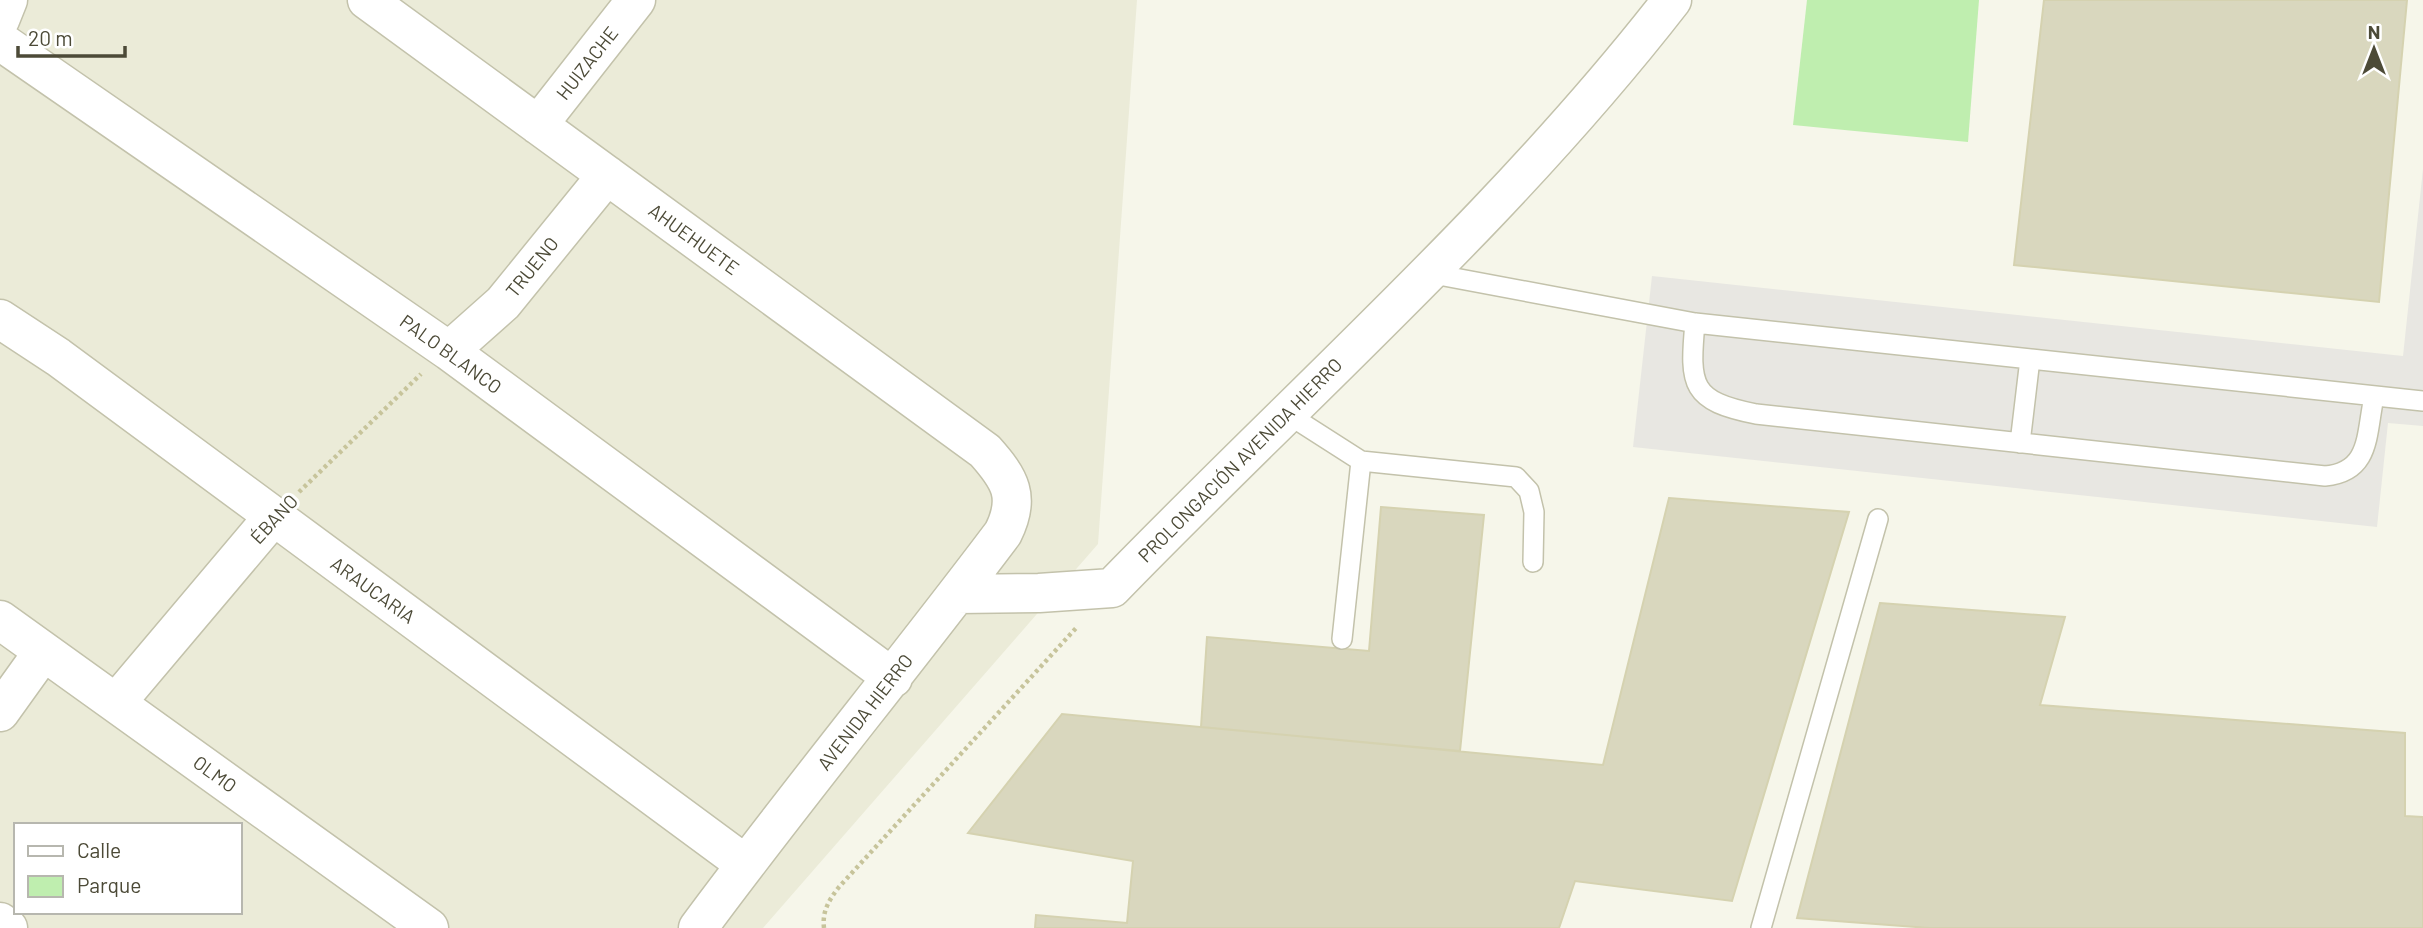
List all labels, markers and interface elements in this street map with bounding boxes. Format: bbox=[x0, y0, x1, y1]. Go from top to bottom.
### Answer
scale bar bbox=[18, 14, 124, 58]
north arrow bbox=[2339, 14, 2409, 84]
text: N bbox=[2368, 20, 2380, 43]
street label: HUIZACHE bbox=[551, 21, 622, 104]
text: 20 m bbox=[28, 25, 73, 50]
street label: AHUEHUETE bbox=[645, 198, 744, 279]
street label: TRUENO bbox=[500, 232, 563, 301]
street label: PALO BLANCO bbox=[396, 309, 507, 398]
street label: PROLONGACIÓN AVENIDA HIERRO bbox=[1133, 353, 1347, 567]
street label: ÉBANO bbox=[245, 489, 302, 548]
street label: ARAUCARIA bbox=[327, 551, 420, 628]
street label: AVENIDA HIERRO bbox=[812, 649, 917, 774]
street label: OLMO bbox=[189, 750, 241, 797]
legend bbox=[14, 823, 242, 914]
text: Calle bbox=[77, 837, 121, 862]
text: Parque bbox=[77, 872, 142, 897]

